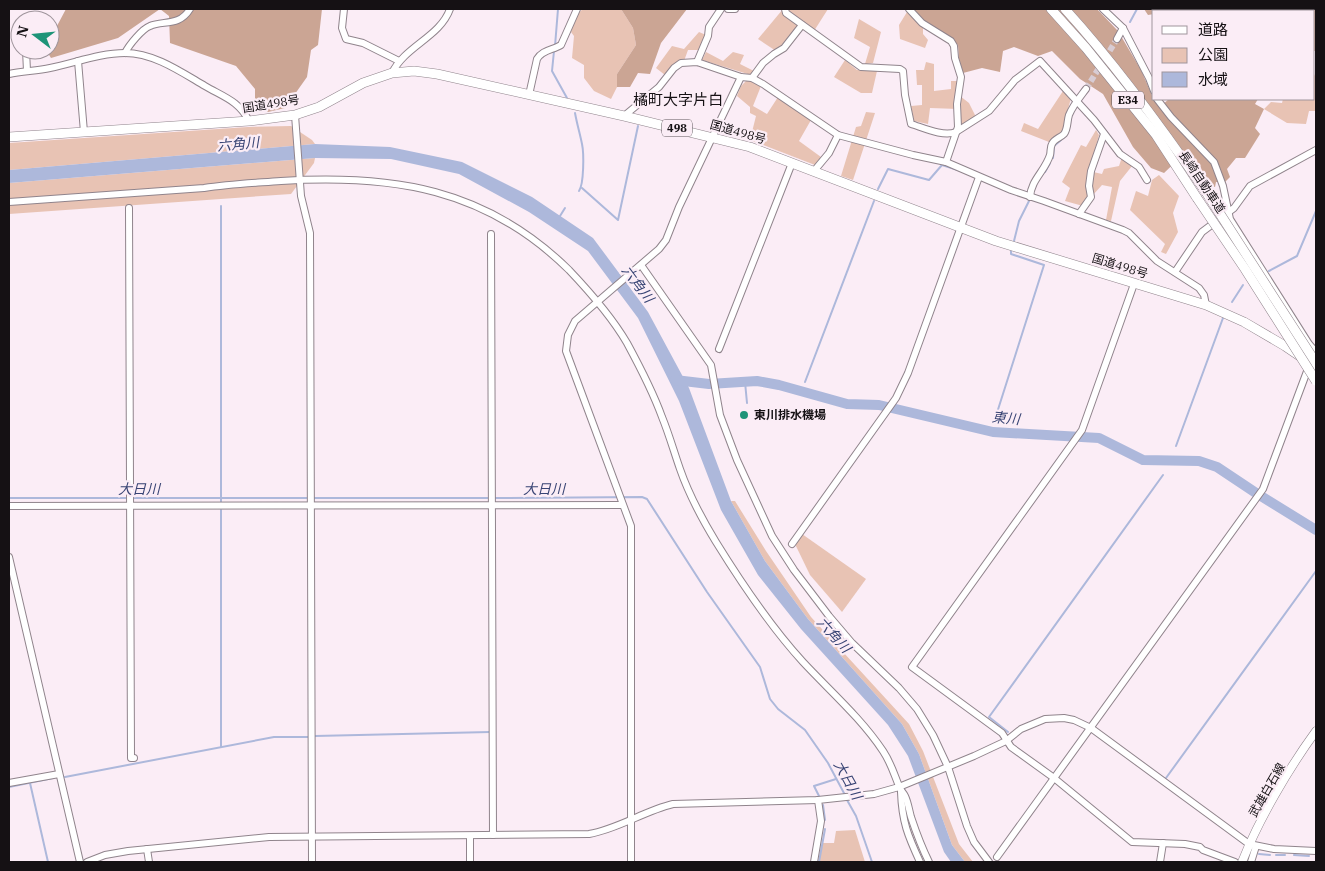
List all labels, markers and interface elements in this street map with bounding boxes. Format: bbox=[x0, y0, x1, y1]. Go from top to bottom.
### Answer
north arrow bbox=[10, 10, 60, 60]
legend bbox=[1152, 10, 1315, 100]
text: 道路 bbox=[1198, 20, 1228, 39]
text: N bbox=[12, 24, 33, 39]
text: 公園 bbox=[1198, 45, 1228, 64]
text: 水域 bbox=[1198, 70, 1228, 89]
district label: 橘町大字片白 bbox=[633, 90, 723, 109]
street label: 国道498号 bbox=[241, 92, 301, 115]
road number: E34 bbox=[1112, 92, 1144, 108]
street label: 国道498号 bbox=[708, 116, 768, 147]
road number: 498 bbox=[662, 120, 692, 136]
water label: 六角川 bbox=[216, 133, 262, 155]
street label: 長崎自動車道 bbox=[1176, 148, 1229, 216]
street label: 国道498号 bbox=[1090, 250, 1150, 281]
water label: 六角川 bbox=[618, 262, 659, 308]
place label: 東川排水機場 bbox=[754, 407, 826, 422]
water label: 東川 bbox=[991, 408, 1023, 428]
marker: 東川排水機場 bbox=[738, 409, 750, 421]
water label: 大日川 bbox=[118, 480, 162, 498]
water label: 大日川 bbox=[523, 480, 567, 498]
water label: 六角川 bbox=[813, 613, 856, 658]
water label: 大日川 bbox=[830, 757, 867, 804]
street label: 武雄白石線 bbox=[1245, 760, 1288, 819]

